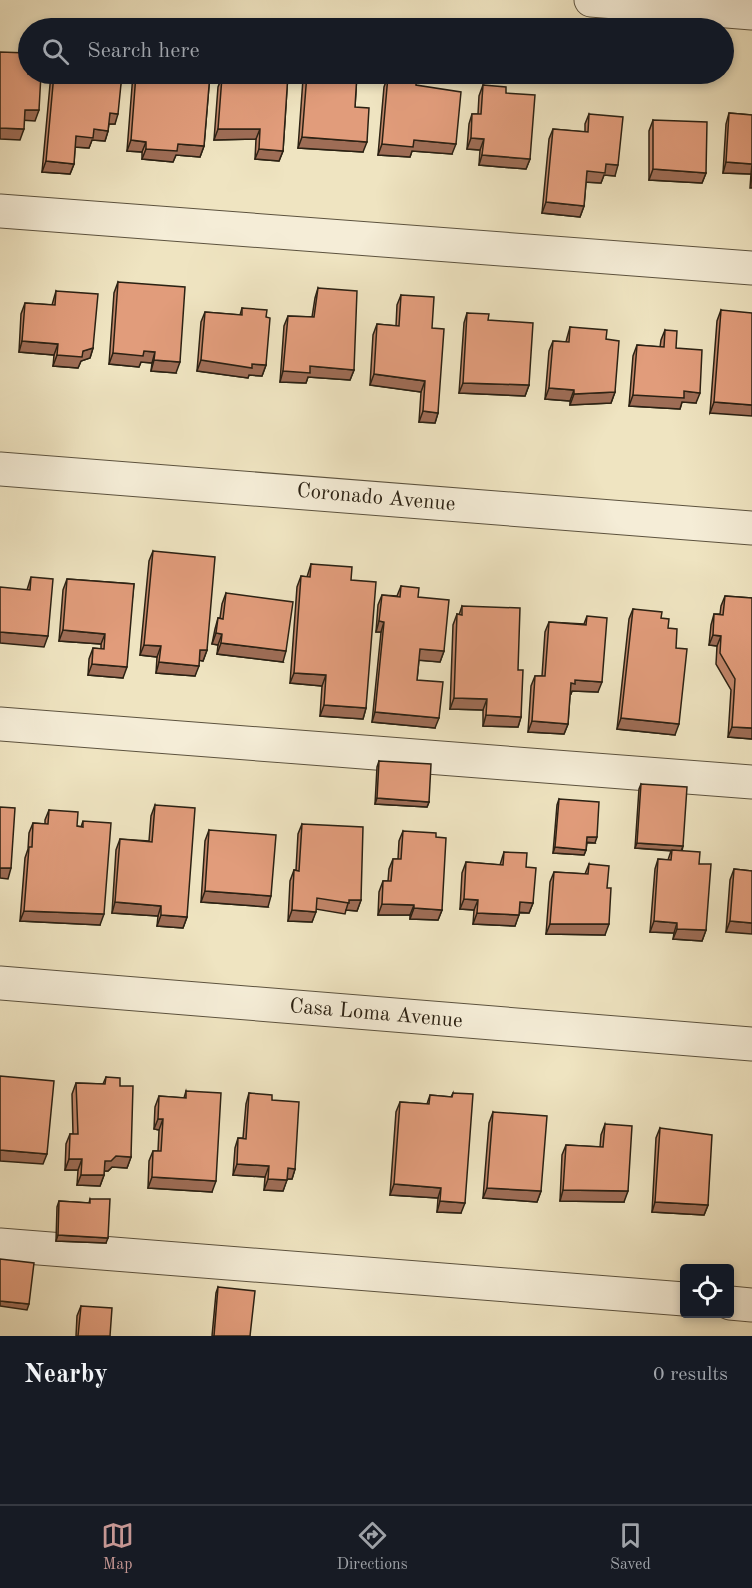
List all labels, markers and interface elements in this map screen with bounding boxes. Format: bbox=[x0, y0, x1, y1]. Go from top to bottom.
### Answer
search box bbox=[18, 18, 734, 84]
icon: search bbox=[39, 35, 72, 68]
text: Search here bbox=[87, 40, 200, 62]
street label: Coronado Avenue bbox=[296, 481, 456, 515]
street label: Casa Loma Avenue bbox=[288, 996, 464, 1032]
map controls bbox=[680, 1264, 734, 1318]
button: locate bbox=[680, 1264, 734, 1318]
text: Nearby bbox=[24, 1362, 108, 1388]
text: 0 results bbox=[653, 1365, 728, 1385]
tab: Map bbox=[101, 1519, 134, 1575]
tab: Directions bbox=[337, 1519, 408, 1575]
tab: Saved bbox=[610, 1519, 651, 1575]

